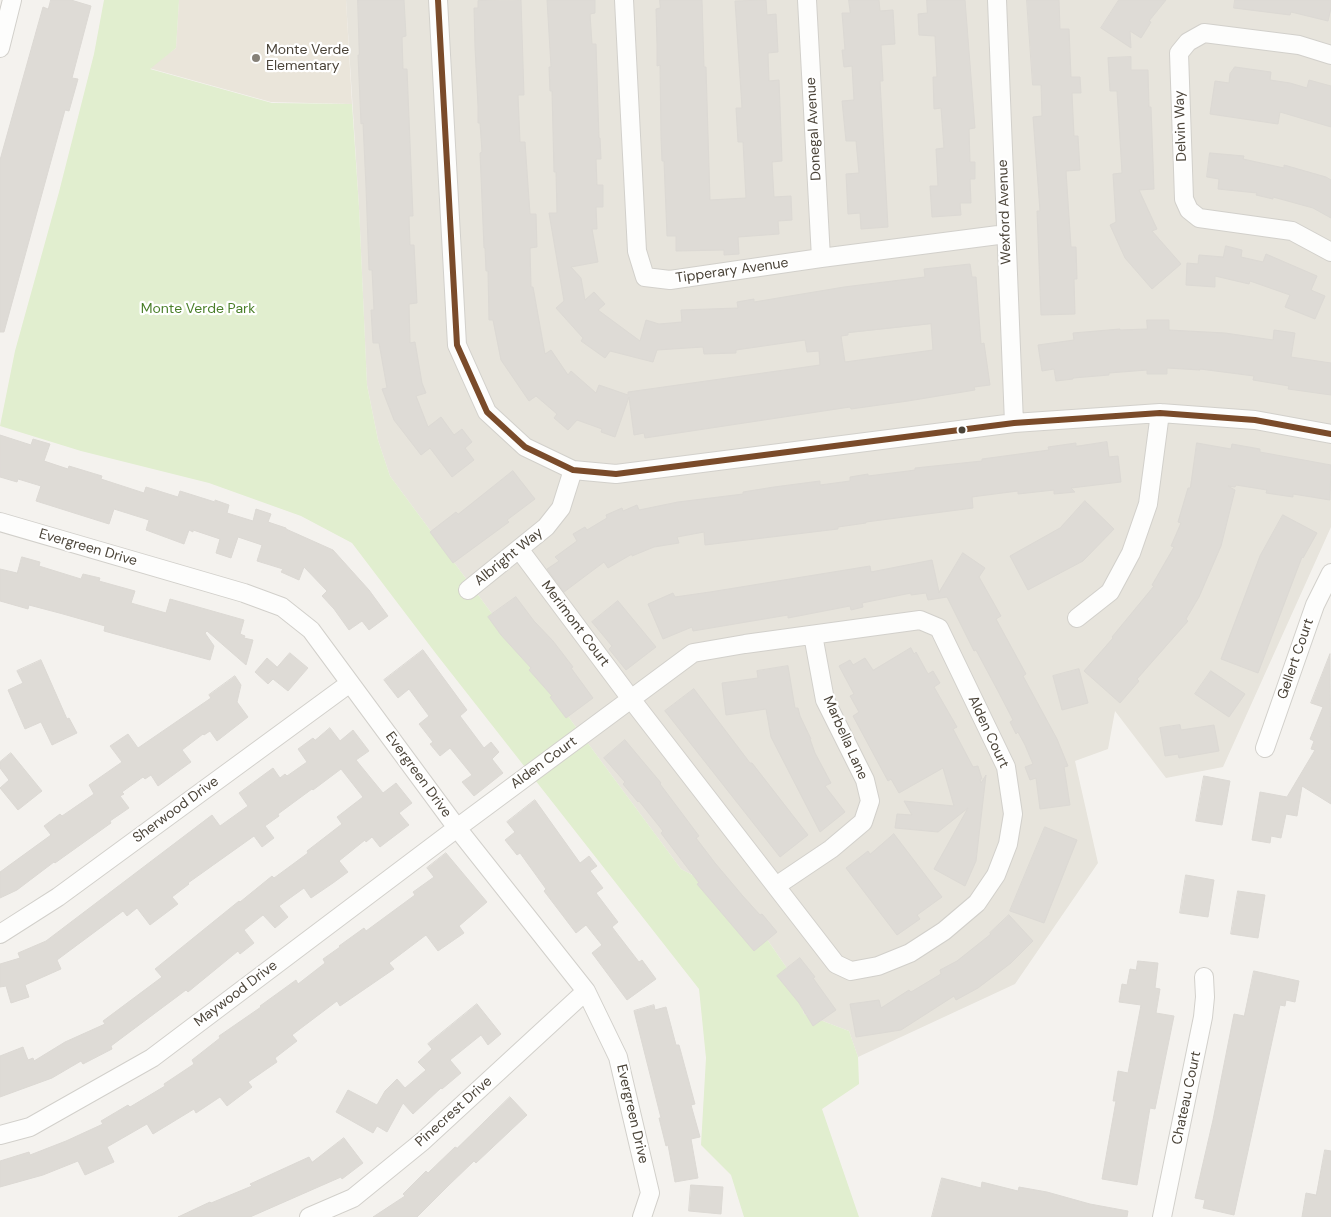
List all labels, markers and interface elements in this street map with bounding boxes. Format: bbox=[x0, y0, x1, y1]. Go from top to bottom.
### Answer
place label: Monte Verde Elementary bbox=[266, 42, 349, 74]
marker: Monte Verde Elementary bbox=[250, 52, 262, 64]
street label: Donegal Avenue bbox=[803, 77, 825, 181]
street label: Delvin Way bbox=[1171, 90, 1191, 162]
street label: Wexford Avenue bbox=[995, 159, 1015, 265]
street label: Tipperary Avenue bbox=[675, 255, 789, 287]
park label: Monte Verde Park bbox=[141, 301, 255, 317]
unlabelled marker bbox=[957, 425, 967, 435]
street label: Albright Way bbox=[472, 524, 546, 590]
street label: Evergreen Drive bbox=[37, 526, 139, 570]
street label: Merimont Court bbox=[537, 578, 613, 670]
street label: Gellert Court bbox=[1274, 616, 1318, 702]
street label: Alden Court bbox=[964, 693, 1012, 771]
street label: Marbella Lane bbox=[819, 694, 871, 782]
street label: Evergreen Drive bbox=[381, 729, 455, 821]
street label: Alden Court bbox=[508, 733, 580, 793]
street label: Sherwood Drive bbox=[130, 773, 222, 847]
street label: Maywood Drive bbox=[191, 957, 281, 1031]
street label: Chateau Court bbox=[1169, 1050, 1205, 1146]
street label: Evergreen Drive bbox=[612, 1063, 652, 1165]
street label: Pinecrest Drive bbox=[412, 1073, 496, 1151]

